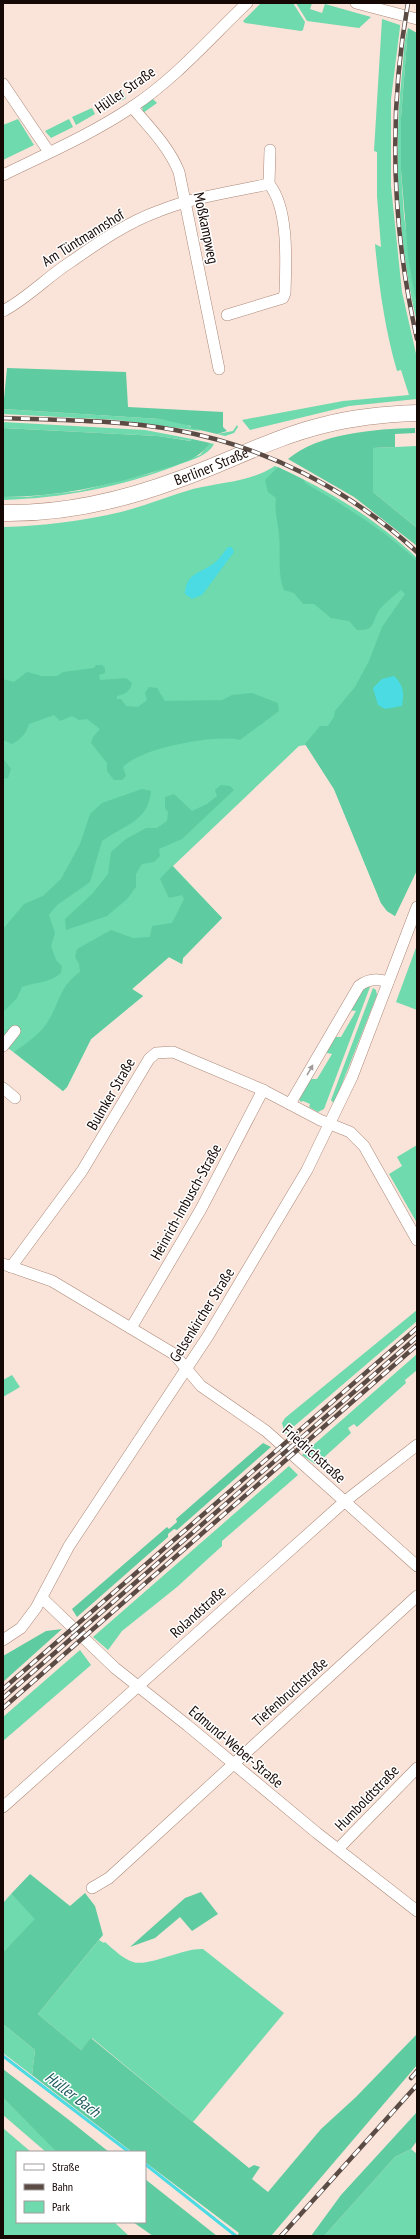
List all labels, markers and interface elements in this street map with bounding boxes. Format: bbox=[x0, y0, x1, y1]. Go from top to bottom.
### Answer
street label: Hüller Straße bbox=[91, 62, 159, 117]
street label: Moßkampweg bbox=[190, 190, 223, 265]
street label: Am Tüntmannshof bbox=[38, 204, 128, 270]
street label: Berliner Straße bbox=[171, 442, 251, 489]
street label: Bulmker Straße bbox=[82, 1054, 139, 1133]
one-way arrow bbox=[306, 1065, 314, 1075]
street label: Heinrich-Imbusch-Straße bbox=[146, 1140, 225, 1263]
street label: Gelsenkircher Straße bbox=[165, 1264, 238, 1365]
street label: Friedrichstraße bbox=[279, 1420, 350, 1487]
street label: Rolandstraße bbox=[166, 1582, 229, 1642]
street label: Tiefenbruchstraße bbox=[248, 1653, 331, 1730]
street label: Edmund-Weber-Straße bbox=[185, 1702, 287, 1792]
street label: Humboldtstraße bbox=[331, 1761, 403, 1835]
water label: Hüller Bach bbox=[41, 2067, 105, 2122]
legend bbox=[16, 2151, 146, 2223]
text: Straße bbox=[52, 2159, 79, 2174]
text: Bahn bbox=[52, 2179, 73, 2194]
text: Park bbox=[52, 2199, 70, 2214]

